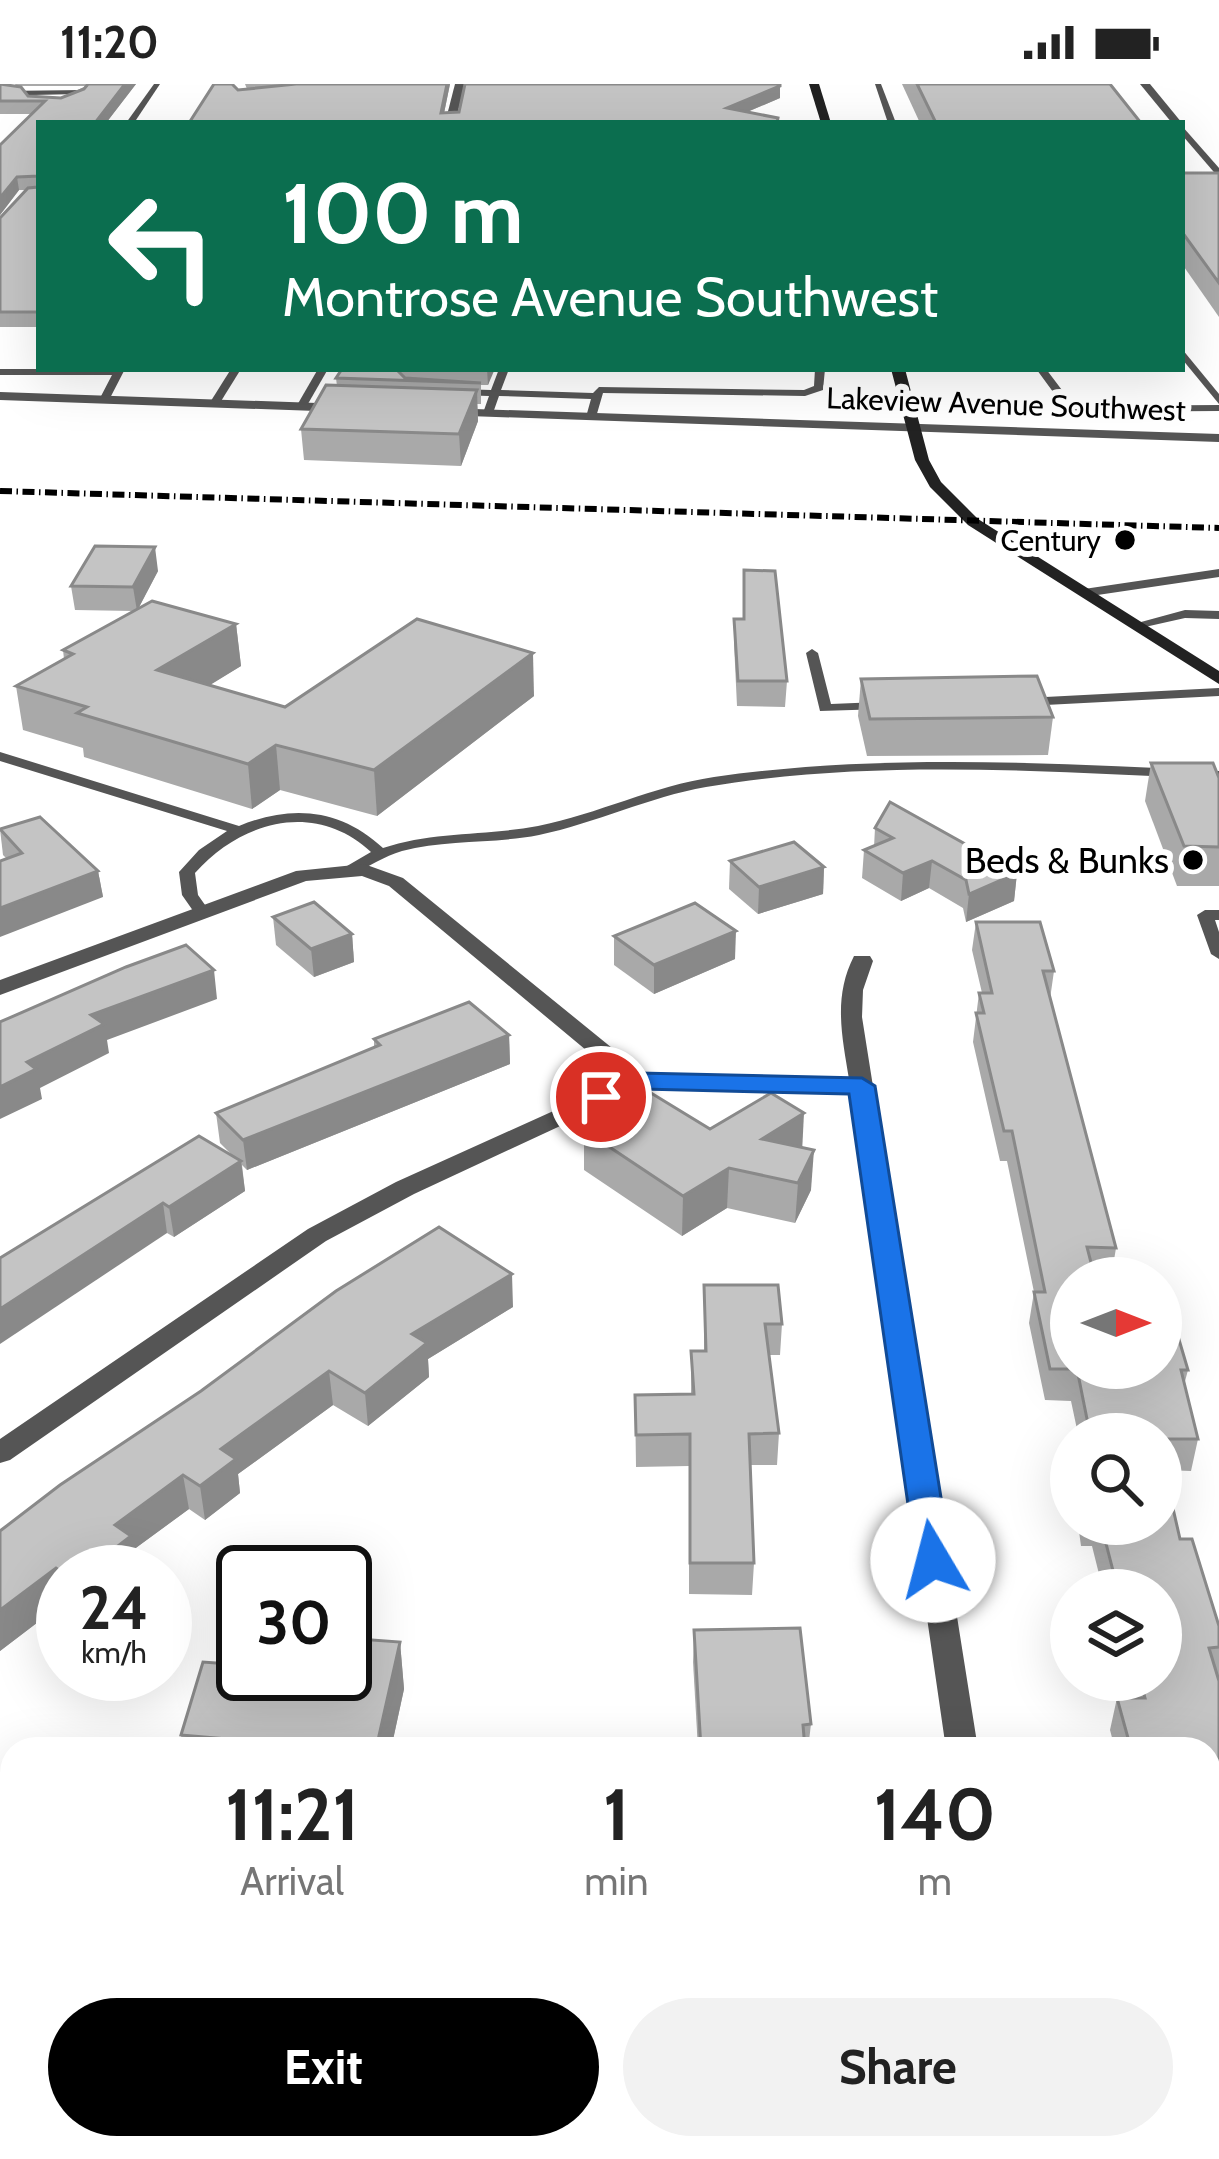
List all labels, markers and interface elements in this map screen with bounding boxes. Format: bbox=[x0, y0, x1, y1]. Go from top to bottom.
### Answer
text: 11:20 bbox=[60, 15, 159, 69]
text: 100 m bbox=[282, 162, 524, 264]
icon: left bbox=[84, 168, 240, 324]
text: Montrose Avenue Southwest bbox=[282, 264, 938, 330]
street label: Lakeview Avenue Southwest bbox=[826, 379, 1186, 429]
place label: Century bbox=[1001, 522, 1101, 559]
marker: Century bbox=[1112, 527, 1138, 553]
place label: Beds & Bunks bbox=[965, 838, 1169, 882]
marker: Beds & Bunks bbox=[1180, 847, 1206, 873]
pin bbox=[550, 1046, 652, 1148]
icon: arrive bbox=[568, 1064, 634, 1130]
north arrow bbox=[1050, 1257, 1182, 1389]
map controls bbox=[1050, 1257, 1182, 1701]
button: search bbox=[1050, 1413, 1182, 1545]
position arrow bbox=[870, 1497, 996, 1623]
speed limit sign: 30 bbox=[216, 1545, 372, 1701]
button: layers bbox=[1050, 1569, 1182, 1701]
text: 24 bbox=[80, 1571, 149, 1644]
text: km/h bbox=[81, 1634, 147, 1671]
text: 11:21 bbox=[225, 1771, 359, 1858]
text: 1 bbox=[603, 1771, 630, 1858]
text: 140 bbox=[874, 1771, 996, 1858]
text: Arrival bbox=[240, 1857, 344, 1905]
text: min bbox=[584, 1857, 648, 1905]
text: m bbox=[918, 1857, 952, 1905]
button: Exit bbox=[48, 1998, 599, 2136]
button: Share bbox=[623, 1998, 1173, 2136]

